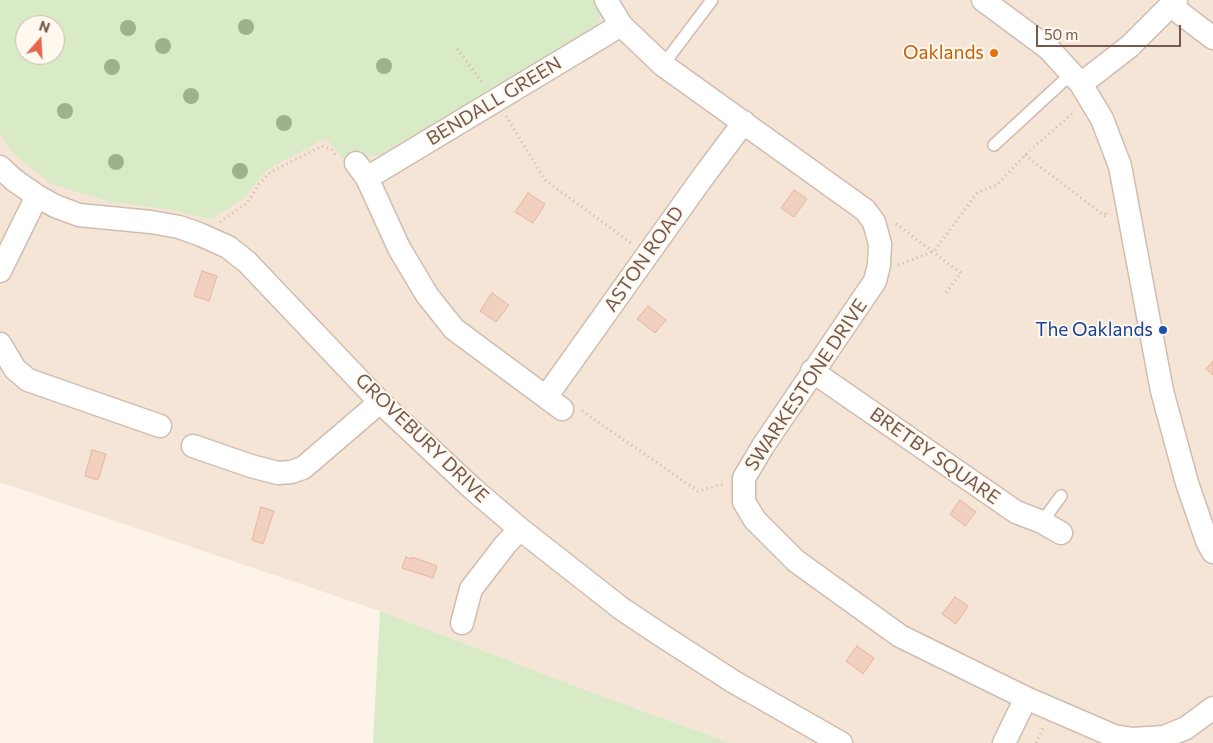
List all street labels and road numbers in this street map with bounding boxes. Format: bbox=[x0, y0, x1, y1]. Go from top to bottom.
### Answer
street label: BENDALL GREEN bbox=[422, 52, 566, 150]
street label: ASTON ROAD bbox=[599, 202, 689, 316]
street label: SWARKESTONE DRIVE bbox=[740, 295, 872, 475]
street label: GROVEBURY DRIVE bbox=[351, 368, 493, 508]
street label: BRETBY SQUARE bbox=[866, 403, 1004, 509]

